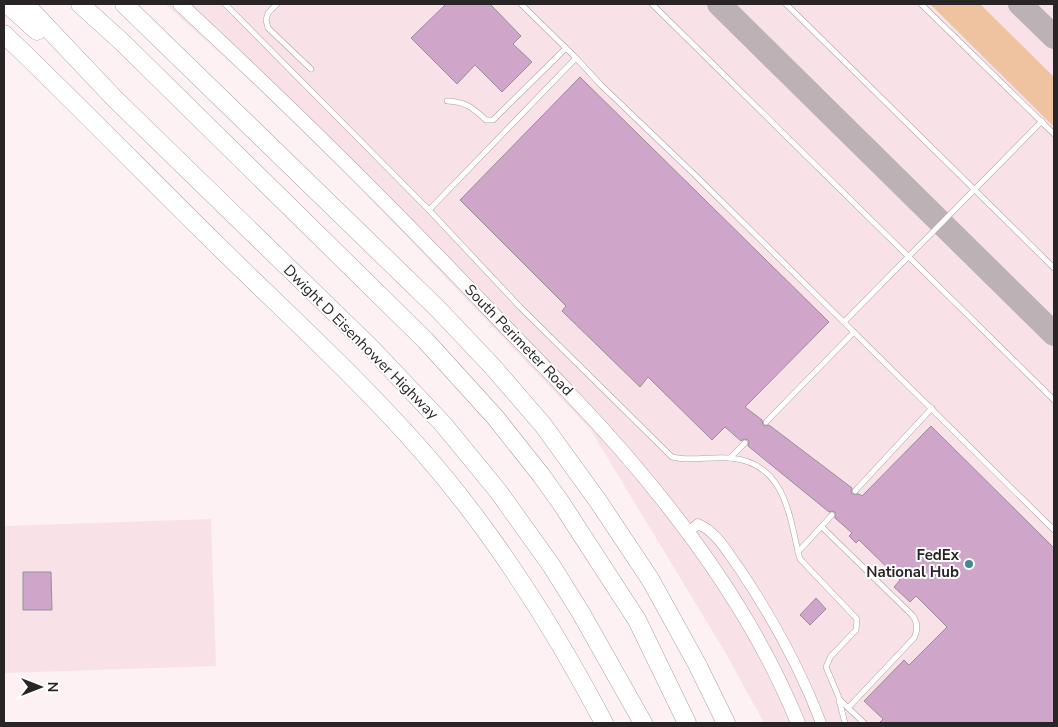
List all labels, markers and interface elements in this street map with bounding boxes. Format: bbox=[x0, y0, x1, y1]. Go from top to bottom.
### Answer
street label: Dwight D Eisenhower Highway bbox=[279, 260, 443, 424]
street label: South Perimeter Road bbox=[461, 280, 577, 400]
place label: FedEx National Hub bbox=[866, 545, 960, 582]
marker: FedEx National Hub bbox=[963, 558, 975, 570]
north arrow bbox=[15, 662, 65, 712]
text: N bbox=[43, 682, 62, 692]

